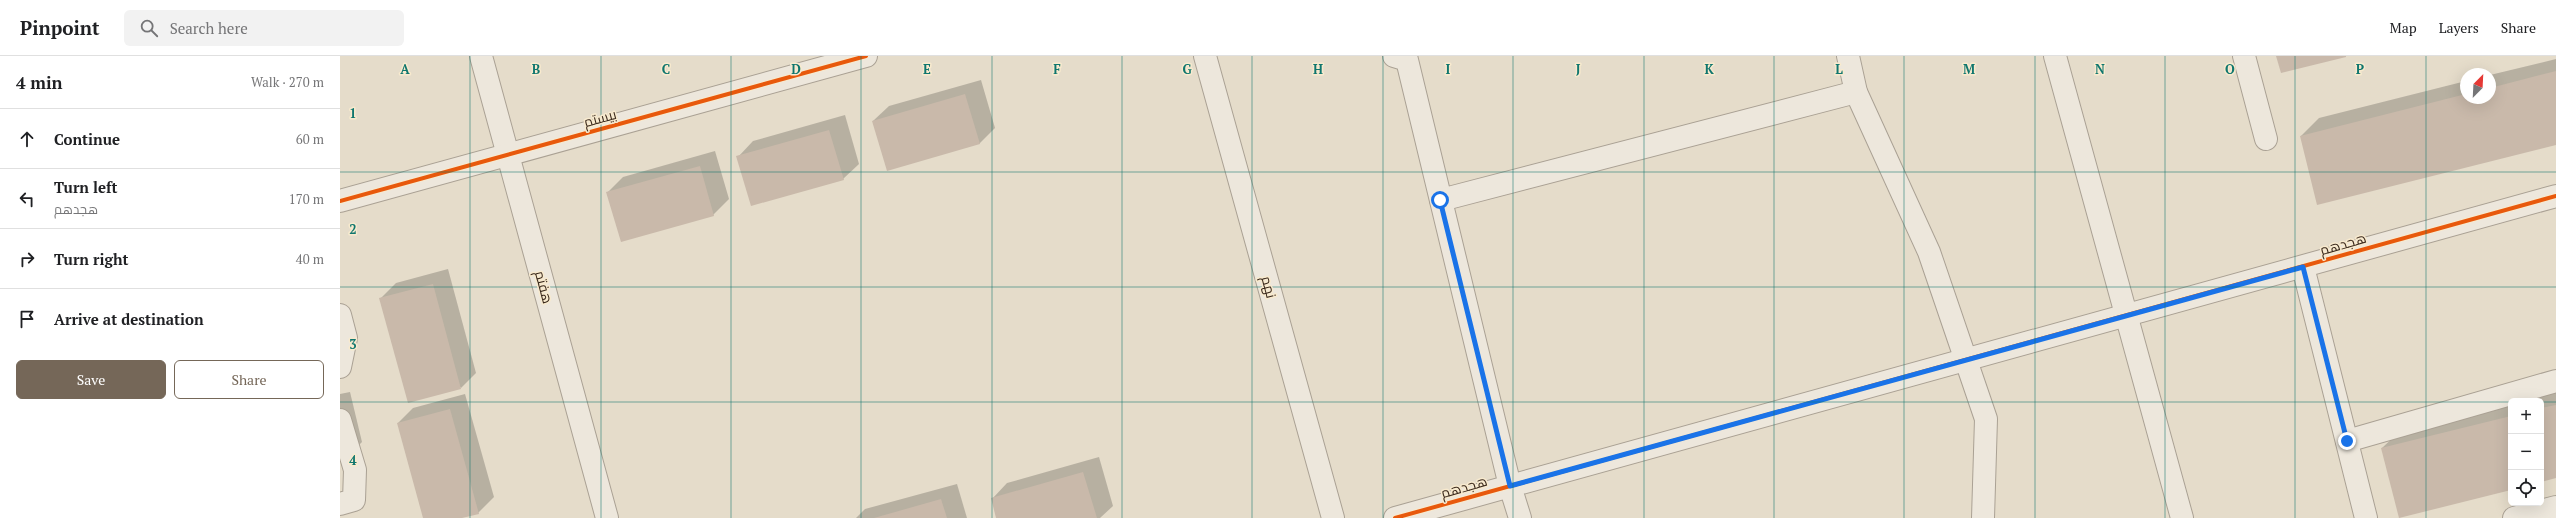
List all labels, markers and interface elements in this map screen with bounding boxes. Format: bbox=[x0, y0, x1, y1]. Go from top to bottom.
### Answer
search box bbox=[124, 10, 404, 46]
text: Pinpoint bbox=[20, 15, 100, 40]
icon: search bbox=[138, 17, 160, 39]
text: Search here bbox=[170, 18, 248, 38]
text: Map bbox=[2390, 18, 2417, 37]
text: Layers bbox=[2439, 18, 2479, 37]
text: Share bbox=[2501, 18, 2536, 37]
text: A bbox=[400, 60, 410, 78]
text: B bbox=[532, 60, 540, 78]
text: C bbox=[662, 60, 670, 78]
text: D bbox=[791, 60, 801, 78]
text: E bbox=[923, 60, 931, 78]
text: F bbox=[1053, 60, 1061, 78]
text: G bbox=[1182, 60, 1192, 78]
text: H bbox=[1313, 60, 1323, 78]
text: I bbox=[1446, 60, 1451, 78]
text: J bbox=[1576, 60, 1581, 78]
text: K bbox=[1704, 60, 1714, 78]
text: L bbox=[1835, 60, 1843, 78]
text: M bbox=[1963, 60, 1975, 78]
text: N bbox=[2095, 60, 2105, 78]
text: O bbox=[2225, 60, 2235, 78]
text: P bbox=[2356, 60, 2364, 78]
north arrow bbox=[2460, 68, 2496, 104]
text: 4 min bbox=[16, 71, 63, 94]
text: Walk · 270 m bbox=[251, 73, 324, 91]
text: 1 bbox=[349, 104, 357, 122]
street label: بیستم bbox=[581, 104, 619, 132]
icon: ahead bbox=[16, 128, 38, 150]
text: Continue bbox=[54, 129, 120, 149]
text: 60 m bbox=[296, 130, 324, 148]
text: Turn left bbox=[54, 177, 118, 197]
icon: left bbox=[16, 188, 38, 210]
text: 170 m bbox=[289, 190, 324, 208]
route start bbox=[1431, 191, 1449, 209]
text: هجدهم bbox=[54, 200, 98, 218]
text: 2 bbox=[349, 220, 357, 238]
street label: هجدهم bbox=[2317, 228, 2369, 260]
icon: right bbox=[16, 248, 38, 270]
text: Turn right bbox=[54, 249, 129, 269]
text: 40 m bbox=[296, 250, 324, 268]
street label: هفتم bbox=[530, 268, 558, 306]
street label: نهم bbox=[1256, 274, 1282, 300]
icon: arrive bbox=[16, 308, 38, 330]
text: Arrive at destination bbox=[54, 309, 204, 329]
text: 3 bbox=[349, 335, 357, 353]
button: Save bbox=[16, 360, 166, 399]
button: Share bbox=[174, 360, 324, 399]
map controls bbox=[2508, 398, 2544, 506]
button: + bbox=[2508, 398, 2544, 434]
route end bbox=[2338, 432, 2356, 450]
button: − bbox=[2508, 434, 2544, 470]
text: 4 bbox=[349, 451, 357, 469]
button: locate bbox=[2508, 470, 2544, 506]
street label: هجدهم bbox=[1438, 471, 1490, 503]

